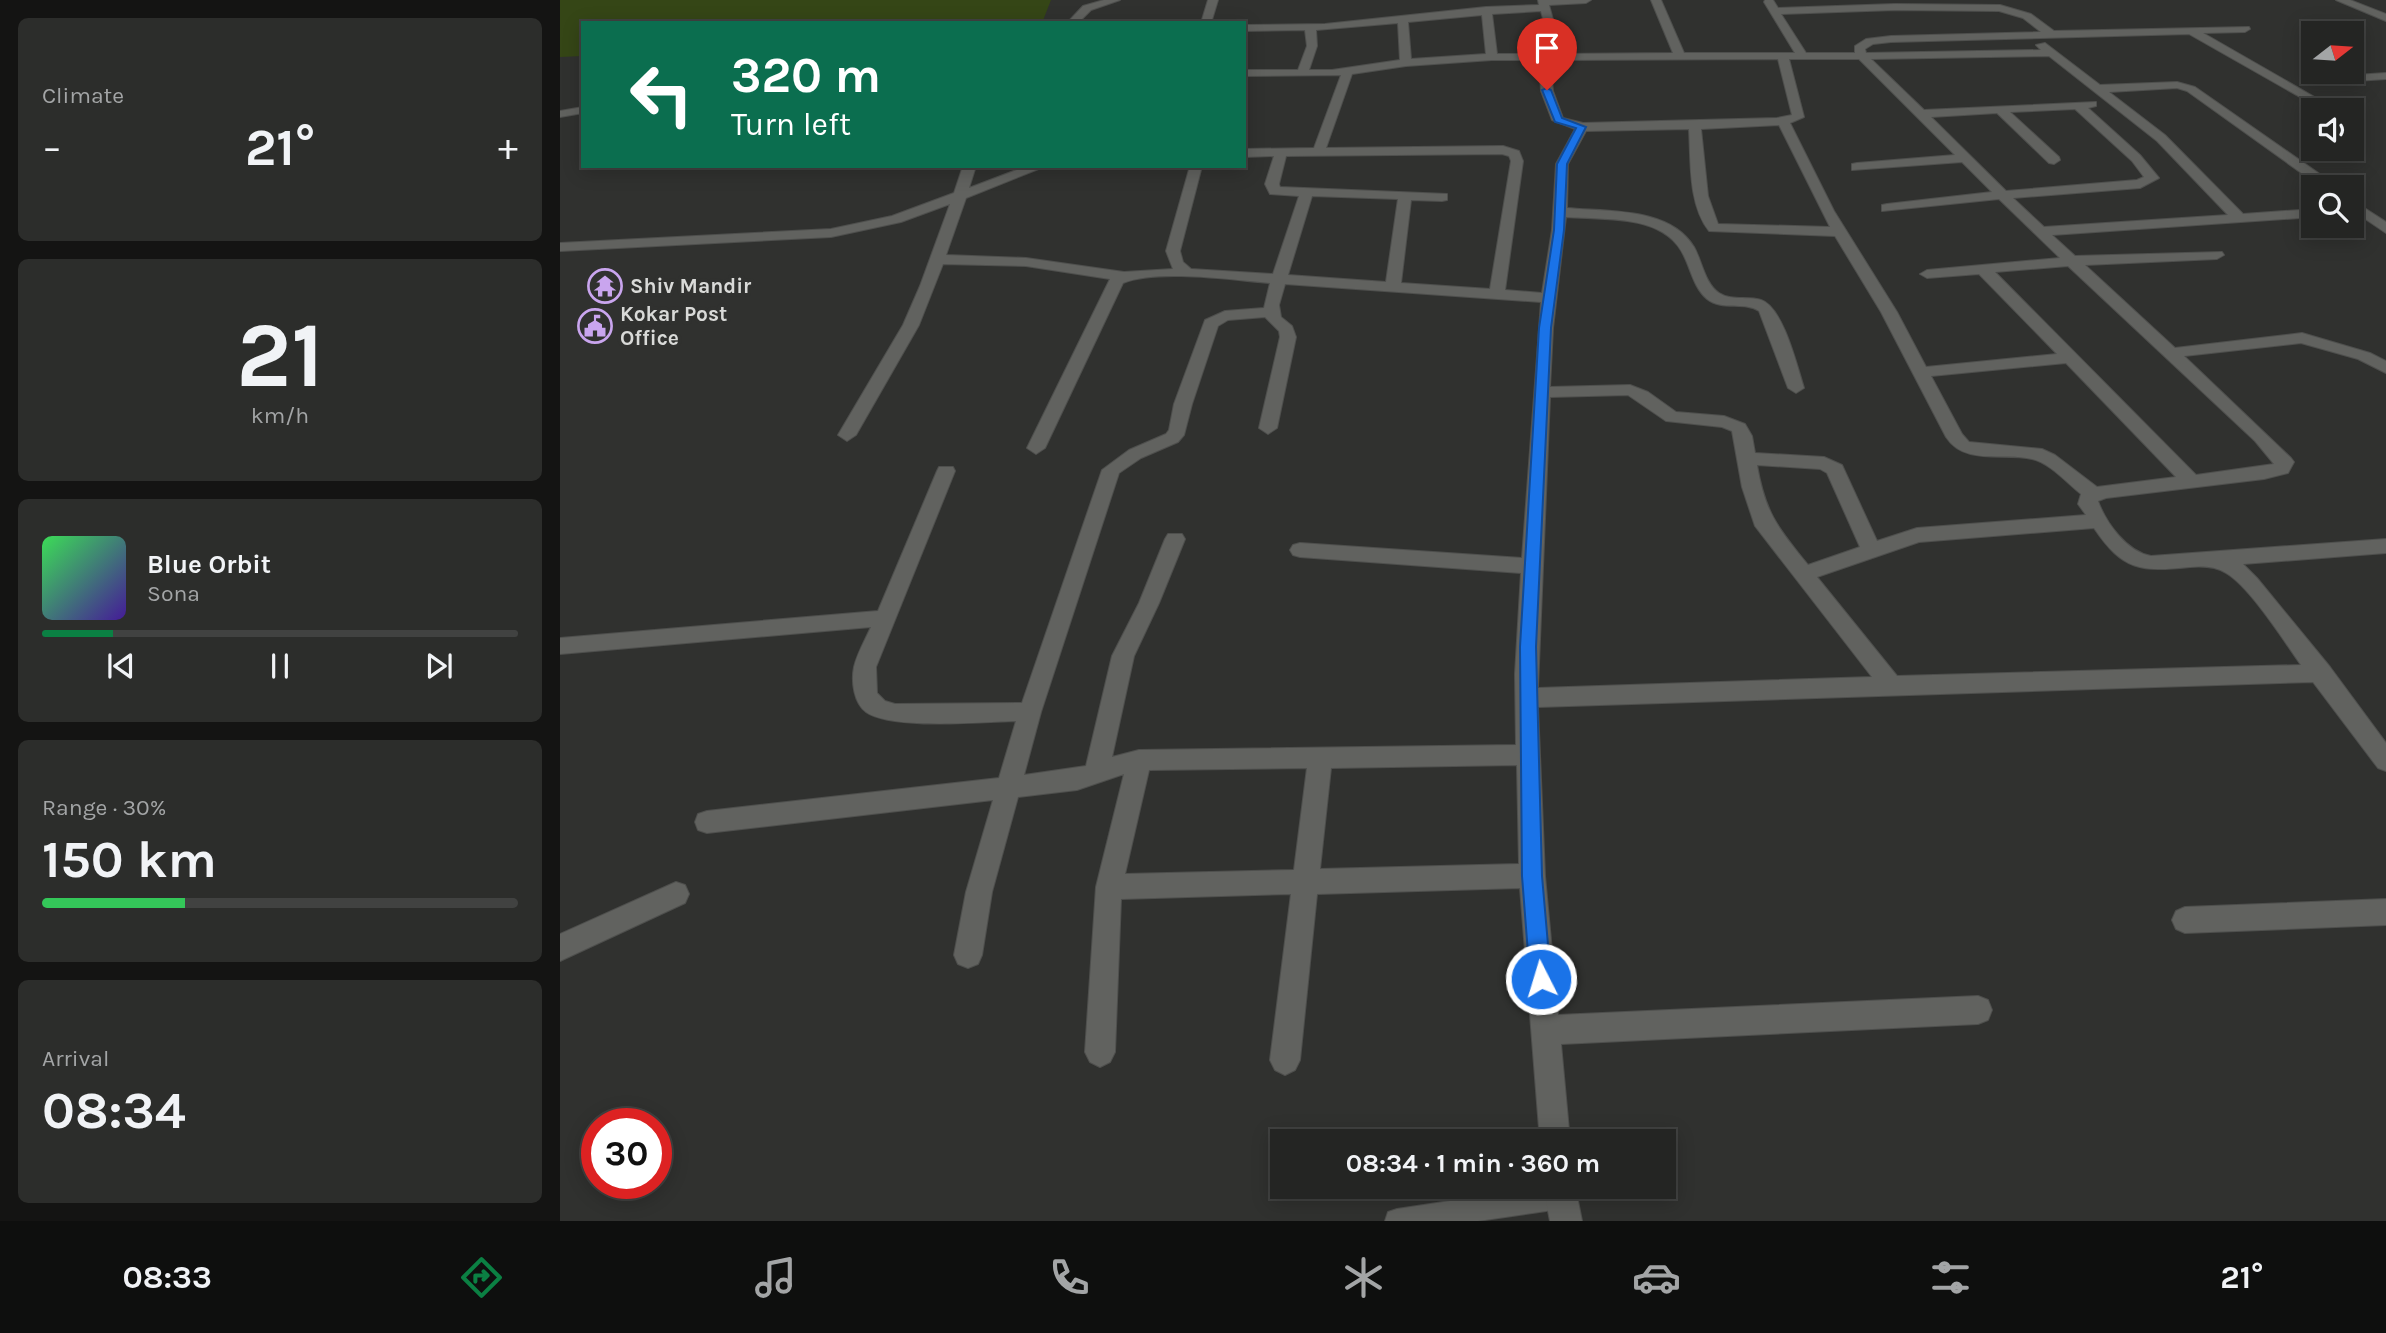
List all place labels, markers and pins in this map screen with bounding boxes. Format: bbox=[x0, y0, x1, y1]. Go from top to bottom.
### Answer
pin bbox=[1517, 18, 1577, 90]
temple icon: Shiv Mandir bbox=[586, 267, 624, 305]
place label: Shiv Mandir bbox=[630, 274, 752, 298]
place label: Kokar Post Office bbox=[620, 302, 727, 350]
public building icon: Kokar Post Office bbox=[576, 307, 614, 345]

